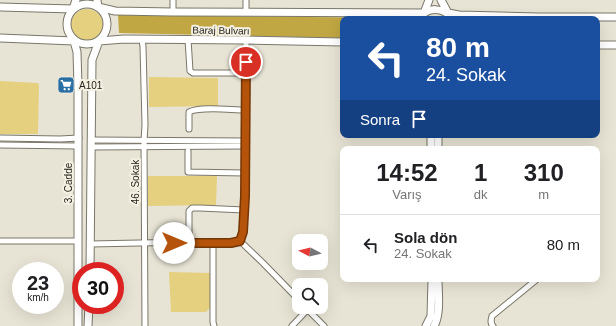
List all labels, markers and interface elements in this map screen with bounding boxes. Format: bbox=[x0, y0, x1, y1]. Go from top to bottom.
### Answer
street label: Baraj Bulvarı bbox=[192, 25, 250, 36]
icon: left bbox=[360, 32, 412, 84]
text: 80 m bbox=[426, 32, 490, 63]
pin bbox=[229, 45, 263, 79]
icon: arrive bbox=[235, 51, 257, 73]
text: 24. Sokak bbox=[426, 65, 506, 85]
supermarket icon: A101 bbox=[56, 75, 76, 95]
place label: A101 bbox=[79, 80, 103, 91]
icon: arrive bbox=[408, 108, 430, 130]
text: Sonra bbox=[360, 111, 400, 128]
street label: 46. Sokak bbox=[130, 159, 141, 204]
text: 14:52 bbox=[376, 159, 438, 186]
text: 1 bbox=[474, 159, 487, 186]
text: 310 bbox=[524, 159, 564, 186]
street label: 3. Cadde bbox=[63, 162, 74, 203]
text: Varış bbox=[392, 187, 422, 202]
text: dk bbox=[474, 187, 488, 202]
text: m bbox=[538, 187, 549, 202]
position arrow bbox=[153, 222, 195, 264]
text: Sola dön bbox=[394, 229, 457, 246]
north arrow bbox=[292, 234, 328, 270]
map controls bbox=[292, 234, 328, 314]
icon: left bbox=[360, 234, 382, 256]
text: 80 m bbox=[547, 236, 580, 253]
text: 24. Sokak bbox=[394, 246, 452, 261]
speed limit sign: 30 bbox=[72, 262, 124, 314]
text: 23 bbox=[27, 272, 49, 294]
button: search bbox=[292, 278, 328, 314]
text: km/h bbox=[27, 292, 49, 303]

